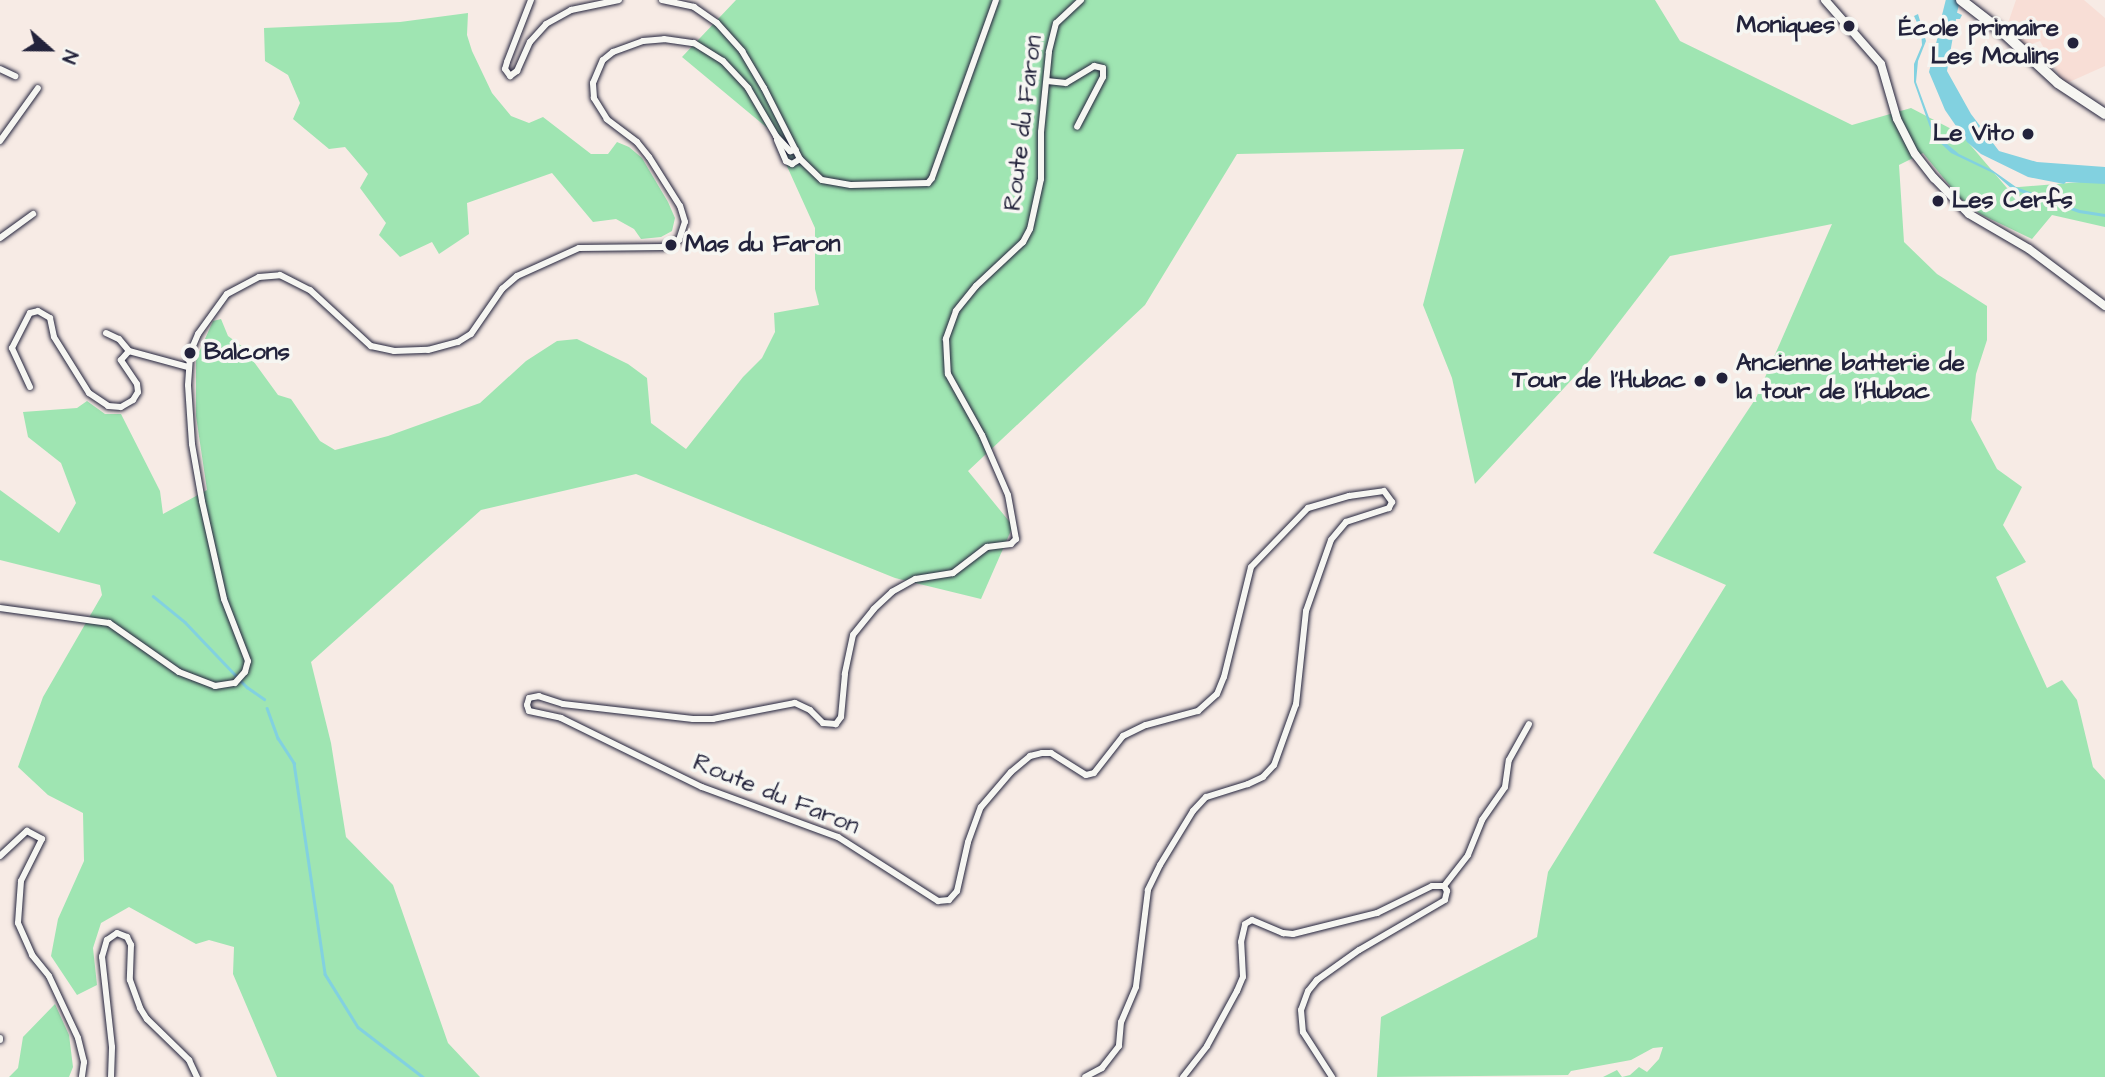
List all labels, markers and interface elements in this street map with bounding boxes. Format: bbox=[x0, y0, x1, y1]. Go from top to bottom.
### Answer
place label: Moniques bbox=[1736, 12, 1835, 40]
north arrow bbox=[14, 14, 84, 84]
place label: École primaire Les Moulins bbox=[1899, 15, 2059, 71]
marker: Moniques bbox=[1841, 18, 1857, 34]
street label: Route du Faron bbox=[999, 34, 1049, 212]
marker: École primaire Les Moulins bbox=[2065, 35, 2081, 51]
text: N bbox=[54, 46, 84, 67]
place label: Le Vito bbox=[1933, 120, 2014, 148]
marker: Le Vito bbox=[2020, 126, 2036, 142]
place label: Les Cerfs bbox=[1952, 187, 2073, 215]
marker: Les Cerfs bbox=[1930, 193, 1946, 209]
place label: Mas du Faron bbox=[685, 231, 840, 259]
marker: Mas du Faron bbox=[663, 237, 679, 253]
place label: Balcons bbox=[204, 339, 290, 367]
marker: Balcons bbox=[182, 345, 198, 361]
place label: Ancienne batterie de la tour de l'Hubac bbox=[1736, 350, 1965, 406]
place label: Tour de l’Hubac bbox=[1512, 367, 1686, 395]
marker: Ancienne batterie de la tour de l'Hubac bbox=[1714, 370, 1730, 386]
marker: Tour de l’Hubac bbox=[1692, 373, 1708, 389]
street label: Route du Faron bbox=[689, 749, 863, 841]

